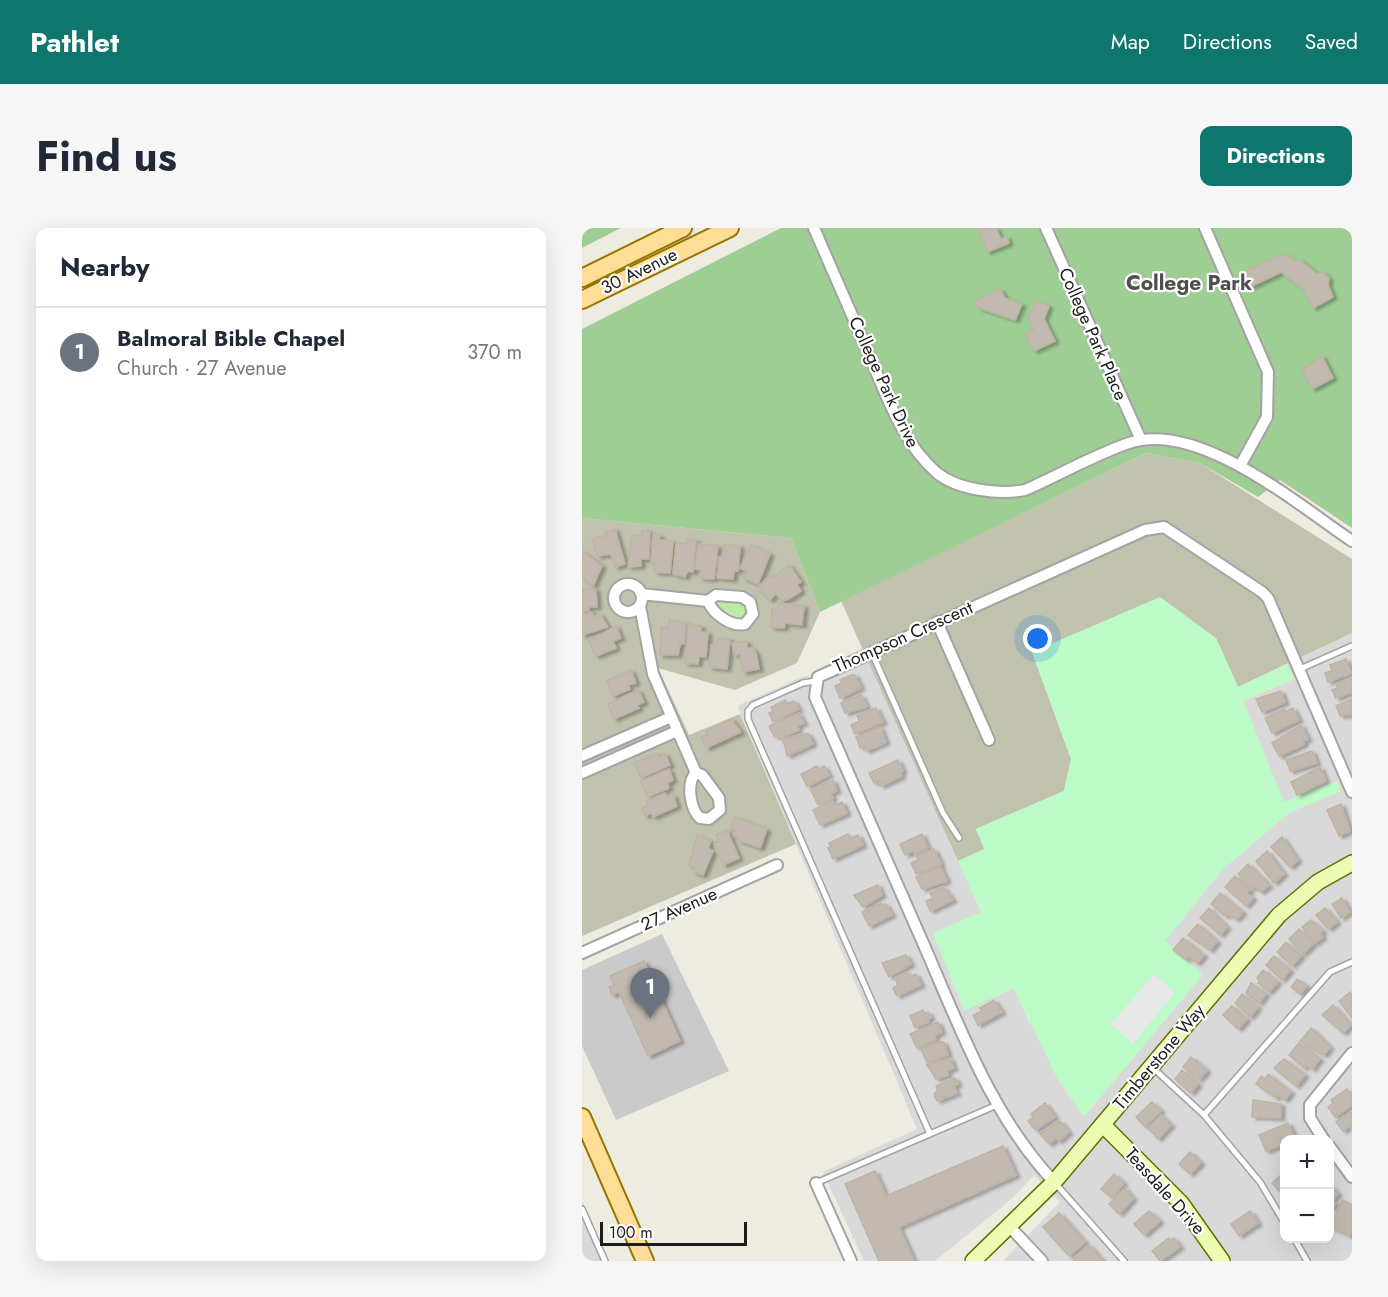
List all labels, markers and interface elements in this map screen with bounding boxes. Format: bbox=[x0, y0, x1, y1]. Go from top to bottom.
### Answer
text: Pathlet bbox=[30, 22, 119, 63]
text: Map bbox=[1111, 27, 1150, 57]
text: Directions bbox=[1183, 27, 1272, 57]
text: Saved bbox=[1305, 27, 1358, 57]
text: Find us bbox=[36, 126, 177, 187]
button: Directions bbox=[1200, 126, 1352, 186]
street label: 30 Avenue bbox=[596, 241, 682, 301]
text: Nearby bbox=[60, 248, 149, 286]
street label: College Park Place bbox=[1052, 264, 1134, 404]
district label: College Park bbox=[1126, 268, 1252, 298]
street label: College Park Drive bbox=[842, 312, 926, 452]
text: Balmoral Bible Chapel bbox=[117, 322, 345, 354]
text: 1 bbox=[74, 338, 85, 367]
text: 370 m bbox=[467, 338, 522, 367]
text: Church · 27 Avenue bbox=[117, 354, 287, 383]
street label: Thompson Crescent bbox=[829, 594, 978, 679]
your location bbox=[1023, 624, 1052, 653]
street label: 27 Avenue bbox=[637, 881, 721, 937]
pin: 1 bbox=[630, 968, 670, 1018]
street label: Timberstone Way bbox=[1107, 998, 1211, 1115]
map controls bbox=[1280, 1135, 1334, 1243]
button: + bbox=[1280, 1135, 1334, 1189]
street label: Teasdale Drive bbox=[1119, 1142, 1211, 1240]
button: − bbox=[1280, 1189, 1334, 1243]
scale bar bbox=[600, 1219, 747, 1246]
text: 100 m bbox=[609, 1221, 653, 1244]

